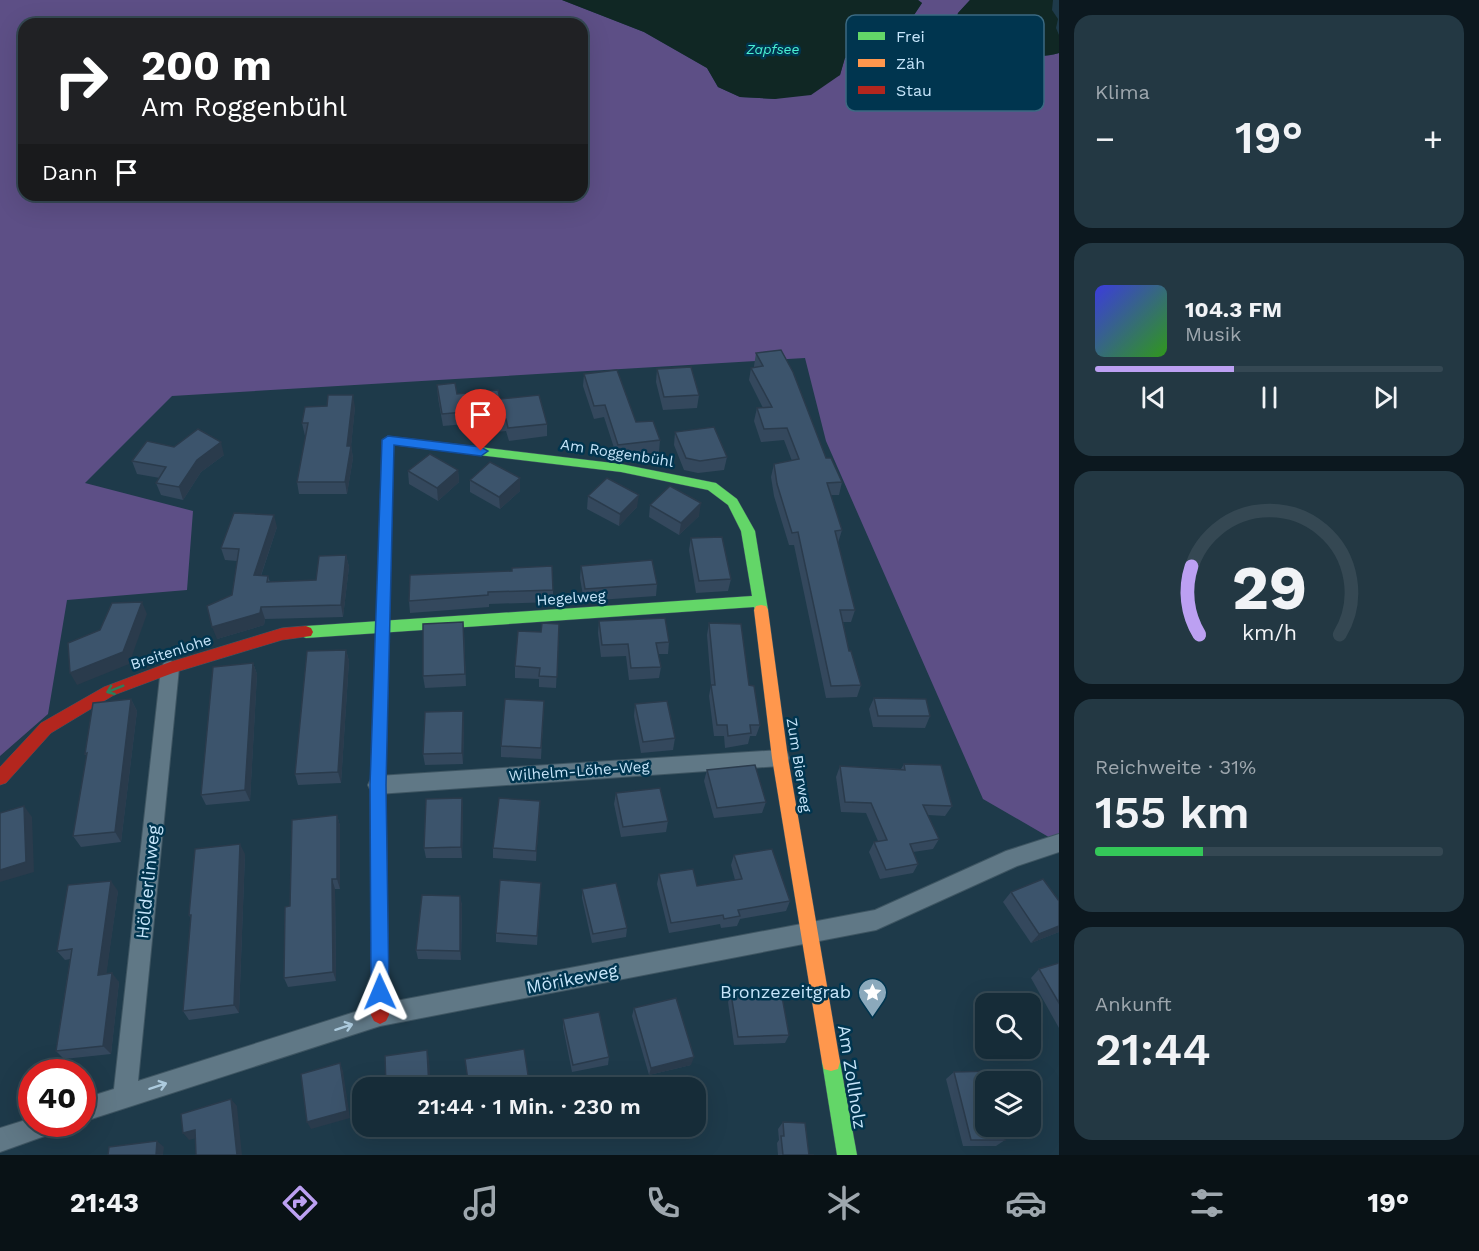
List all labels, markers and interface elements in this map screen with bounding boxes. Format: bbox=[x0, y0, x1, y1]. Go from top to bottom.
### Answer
legend bbox=[846, 15, 1044, 111]
text: Frei bbox=[896, 27, 925, 46]
text: 200 m bbox=[141, 41, 272, 90]
water label: Zapfsee bbox=[745, 41, 800, 57]
icon: right bbox=[42, 42, 120, 120]
text: Zäh bbox=[896, 54, 925, 73]
text: Klima bbox=[1095, 80, 1150, 104]
text: Stau bbox=[896, 81, 932, 100]
text: Am Roggenbühl bbox=[141, 91, 347, 123]
text: 19° bbox=[1235, 111, 1303, 164]
text: − bbox=[1095, 119, 1115, 158]
text: + bbox=[1423, 119, 1443, 158]
icon: arrive bbox=[110, 156, 143, 189]
text: Dann bbox=[42, 160, 98, 185]
text: 104.3 FM bbox=[1185, 297, 1282, 322]
text: Musik bbox=[1185, 322, 1241, 346]
icon: previous bbox=[1137, 381, 1170, 414]
icon: pause bbox=[1253, 381, 1286, 414]
icon: next bbox=[1369, 381, 1402, 414]
pin bbox=[455, 389, 506, 451]
icon: arrive bbox=[464, 398, 497, 431]
street label: Am Roggenbühl bbox=[559, 435, 675, 471]
text: 29 bbox=[1231, 551, 1307, 624]
street label: Hegelweg bbox=[536, 587, 606, 609]
text: km/h bbox=[1241, 620, 1297, 645]
street label: Breitenlohe bbox=[128, 630, 214, 674]
one-way arrow bbox=[107, 684, 125, 695]
street label: Zum Bierweg bbox=[783, 717, 815, 814]
text: Reichweite · 31% bbox=[1095, 755, 1256, 779]
street label: Wilhelm-Löhe-Weg bbox=[508, 757, 650, 785]
text: 155 km bbox=[1095, 786, 1250, 839]
street label: Hölderlinweg bbox=[131, 824, 164, 940]
street label: Mörikeweg bbox=[524, 959, 620, 998]
position arrow bbox=[348, 960, 412, 1024]
place icon: Bronzezeitgrab bbox=[856, 976, 888, 1018]
place label: Bronzezeitgrab bbox=[720, 981, 851, 1002]
text: Ankunft bbox=[1095, 992, 1172, 1016]
map controls bbox=[975, 993, 1041, 1137]
button: search bbox=[975, 993, 1041, 1059]
one-way arrow bbox=[334, 1020, 353, 1031]
street label: Am Zollholz bbox=[834, 1023, 871, 1130]
text: 21:44 bbox=[1095, 1023, 1211, 1076]
speed limit sign: 40 bbox=[18, 1059, 96, 1137]
button: layers bbox=[975, 1071, 1041, 1137]
one-way arrow bbox=[148, 1080, 167, 1091]
text: 21:44 · 1 Min. · 230 m bbox=[417, 1094, 641, 1119]
icon: directions bbox=[279, 1182, 321, 1224]
icon: music bbox=[460, 1182, 502, 1224]
icon: phone bbox=[642, 1182, 684, 1224]
icon: climate bbox=[823, 1182, 865, 1224]
icon: car bbox=[1005, 1182, 1047, 1224]
icon: filters bbox=[1186, 1182, 1228, 1224]
text: 21:43 bbox=[70, 1187, 139, 1219]
text: 19° bbox=[1368, 1187, 1409, 1219]

